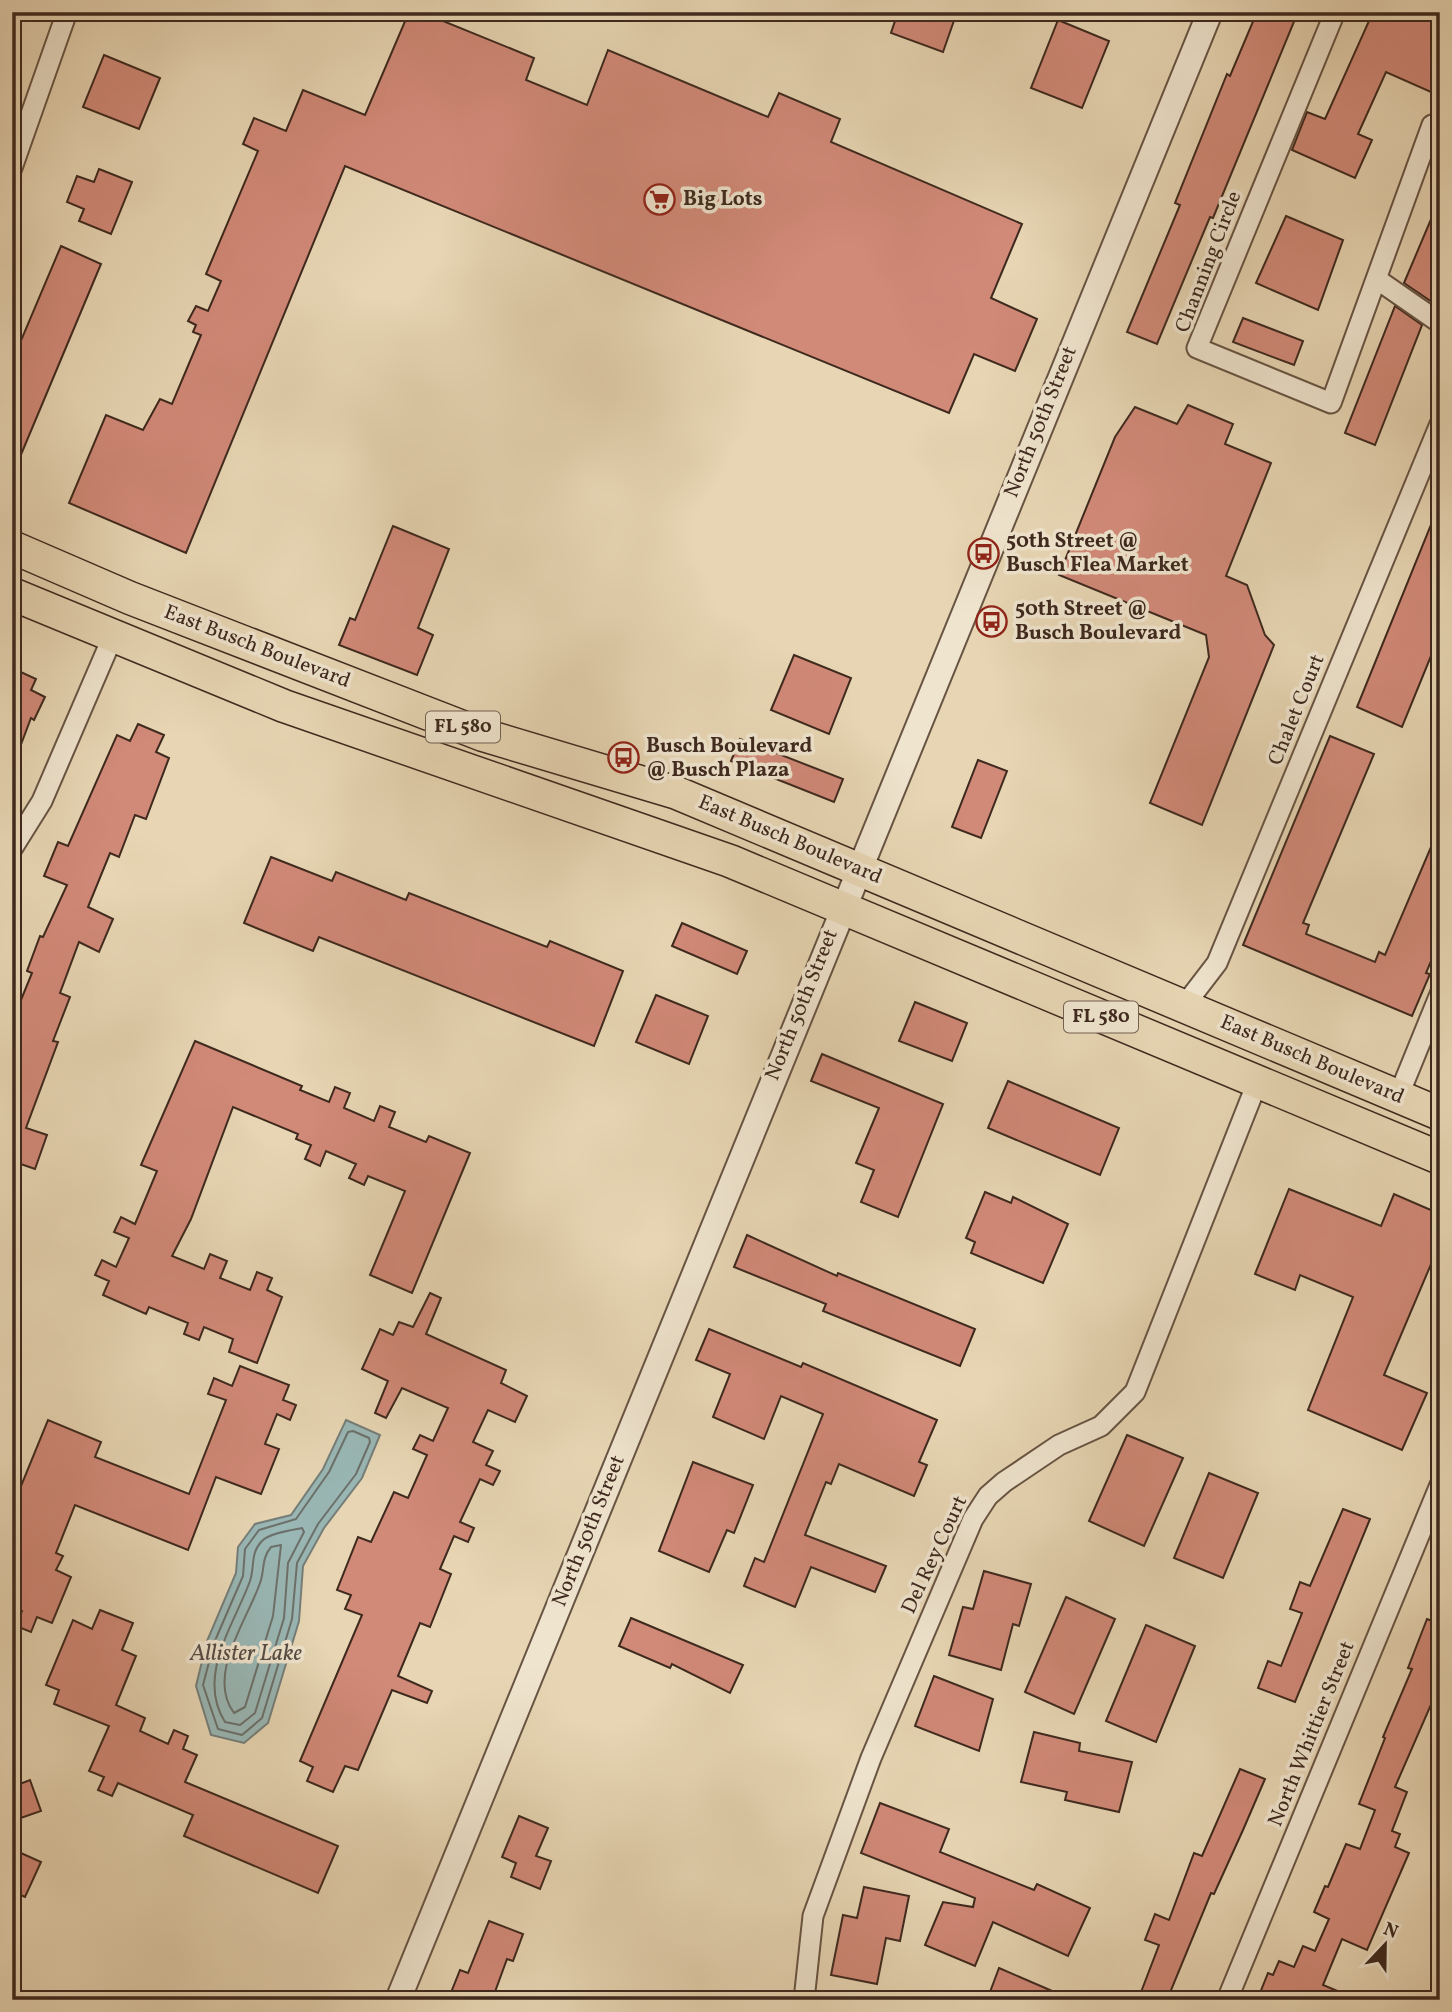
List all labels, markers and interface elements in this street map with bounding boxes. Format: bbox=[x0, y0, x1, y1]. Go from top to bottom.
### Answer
supermarket icon: Big Lots bbox=[643, 182, 677, 216]
place label: Big Lots bbox=[683, 185, 762, 214]
street label: Channing Circle bbox=[1169, 187, 1249, 337]
street label: North 50th Street bbox=[997, 342, 1085, 502]
place label: 50th Street @ Busch Flea Market bbox=[1006, 527, 1189, 580]
bus stop icon: 50th Street @ Busch Flea Market bbox=[966, 536, 1000, 570]
place label: 50th Street @ Busch Boulevard bbox=[1015, 595, 1181, 648]
street label: East Busch Boulevard bbox=[160, 598, 354, 696]
bus stop icon: 50th Street @ Busch Boulevard bbox=[975, 604, 1009, 638]
street label: Chalet Court bbox=[1262, 650, 1332, 770]
road number: FL 580 bbox=[426, 712, 500, 742]
place label: Busch Boulevard @ Busch Plaza bbox=[646, 732, 812, 785]
bus stop icon: Busch Boulevard @ Busch Plaza bbox=[606, 741, 640, 775]
street label: East Busch Boulevard bbox=[693, 788, 887, 892]
street label: North 50th Street bbox=[758, 925, 846, 1085]
road number: FL 580 bbox=[1064, 1001, 1138, 1032]
street label: East Busch Boulevard bbox=[1215, 1008, 1409, 1112]
street label: North 50th Street bbox=[545, 1451, 633, 1611]
street label: Del Rey Court bbox=[895, 1491, 975, 1619]
street label: North Whittier Street bbox=[1262, 1637, 1362, 1831]
water label: Allister Lake bbox=[189, 1638, 303, 1670]
north arrow bbox=[1350, 1910, 1420, 1980]
text: N bbox=[1379, 1916, 1402, 1946]

